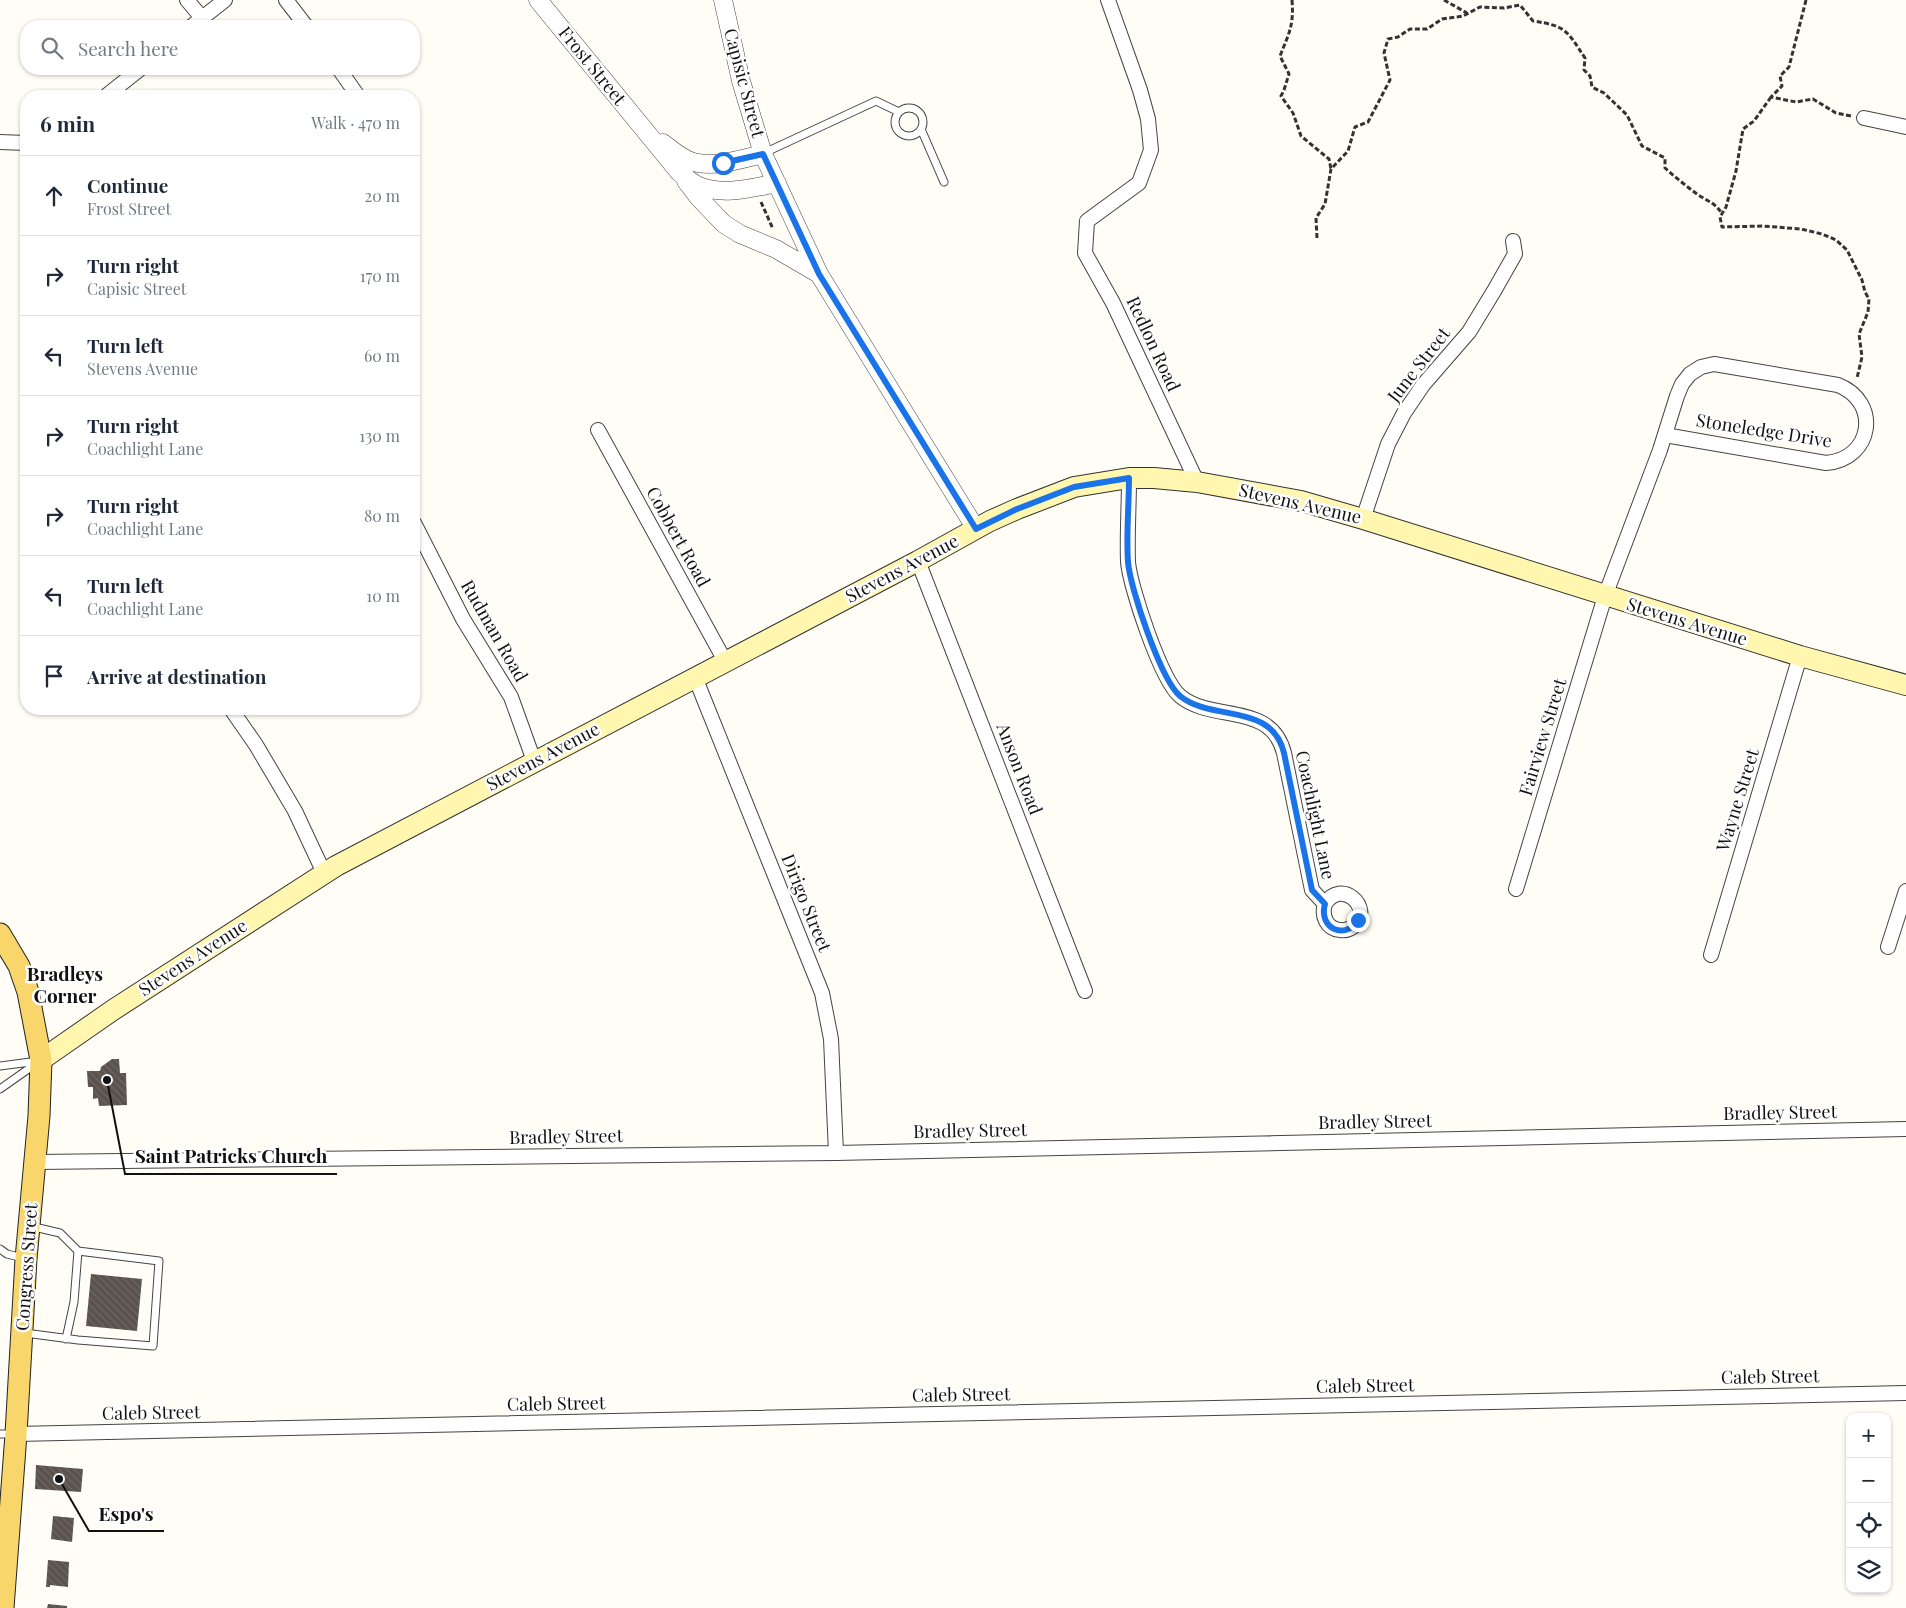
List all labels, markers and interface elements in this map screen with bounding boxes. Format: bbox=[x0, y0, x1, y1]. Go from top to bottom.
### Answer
search box bbox=[20, 20, 420, 75]
street label: Frost Street bbox=[554, 21, 632, 110]
street label: Capisic Street bbox=[719, 26, 771, 141]
icon: search bbox=[38, 34, 66, 62]
text: Search here bbox=[78, 35, 178, 61]
text: 6 min bbox=[40, 109, 95, 137]
text: Walk · 470 m bbox=[311, 112, 400, 133]
route start bbox=[712, 152, 735, 175]
text: Continue bbox=[87, 172, 168, 198]
icon: ahead bbox=[40, 182, 68, 210]
text: 20 m bbox=[365, 185, 400, 206]
text: Frost Street bbox=[87, 198, 171, 219]
text: Turn right bbox=[87, 252, 179, 278]
icon: right bbox=[40, 262, 68, 290]
text: 170 m bbox=[360, 265, 400, 286]
text: Capisic Street bbox=[87, 278, 187, 299]
street label: Redlon Road bbox=[1121, 292, 1187, 395]
street label: June Street bbox=[1381, 322, 1455, 408]
text: Turn left bbox=[87, 332, 164, 358]
icon: left bbox=[40, 342, 68, 370]
text: 60 m bbox=[364, 345, 400, 366]
text: Stevens Avenue bbox=[87, 358, 198, 379]
street label: Stoneledge Drive bbox=[1694, 407, 1834, 453]
text: Turn right bbox=[87, 412, 179, 438]
icon: right bbox=[40, 422, 68, 450]
text: 130 m bbox=[359, 425, 400, 446]
text: Coachlight Lane bbox=[87, 438, 203, 459]
street label: Stevens Avenue bbox=[1237, 477, 1364, 529]
street label: Cobbert Road bbox=[641, 482, 717, 591]
text: Turn right bbox=[87, 492, 179, 518]
icon: right bbox=[40, 502, 68, 530]
text: 80 m bbox=[364, 505, 400, 526]
text: Coachlight Lane bbox=[87, 518, 203, 539]
street label: Stevens Avenue bbox=[841, 528, 962, 608]
text: Turn left bbox=[87, 572, 164, 598]
street label: Rudman Road bbox=[456, 575, 534, 686]
icon: left bbox=[40, 582, 68, 610]
text: 10 m bbox=[366, 585, 400, 606]
street label: Stevens Avenue bbox=[1624, 591, 1751, 651]
text: Coachlight Lane bbox=[87, 598, 203, 619]
icon: arrive bbox=[40, 662, 68, 690]
text: Arrive at destination bbox=[87, 663, 267, 689]
street label: Fairview Street bbox=[1513, 674, 1571, 798]
street label: Stevens Avenue bbox=[482, 716, 603, 796]
street label: Anson Road bbox=[991, 719, 1049, 818]
street label: Wayne Street bbox=[1710, 745, 1764, 855]
street label: Coachlight Lane bbox=[1291, 748, 1341, 881]
street label: Dirigo Street bbox=[776, 850, 838, 956]
route end bbox=[1347, 909, 1370, 932]
street label: Stevens Avenue bbox=[134, 913, 251, 1001]
district label: Bradleys Corner bbox=[27, 960, 103, 1008]
street label: Bradley Street bbox=[1723, 1099, 1838, 1125]
street label: Bradley Street bbox=[1318, 1108, 1433, 1134]
street label: Bradley Street bbox=[913, 1117, 1028, 1143]
street label: Bradley Street bbox=[509, 1123, 624, 1149]
callout: Saint Patricks Church bbox=[125, 1140, 337, 1174]
text: Saint Patricks Church bbox=[135, 1142, 328, 1168]
street label: Congress Street bbox=[10, 1202, 42, 1332]
street label: Caleb Street bbox=[1721, 1363, 1820, 1389]
street label: Caleb Street bbox=[1316, 1372, 1415, 1398]
street label: Caleb Street bbox=[912, 1381, 1011, 1407]
street label: Caleb Street bbox=[507, 1390, 606, 1416]
street label: Caleb Street bbox=[102, 1399, 201, 1425]
map controls bbox=[1846, 1413, 1891, 1593]
button: + bbox=[1846, 1413, 1891, 1458]
button: − bbox=[1846, 1458, 1891, 1503]
callout: Espo's bbox=[89, 1497, 164, 1531]
text: Espo's bbox=[98, 1500, 154, 1526]
button: locate bbox=[1846, 1503, 1891, 1548]
button: layers bbox=[1846, 1548, 1891, 1593]

